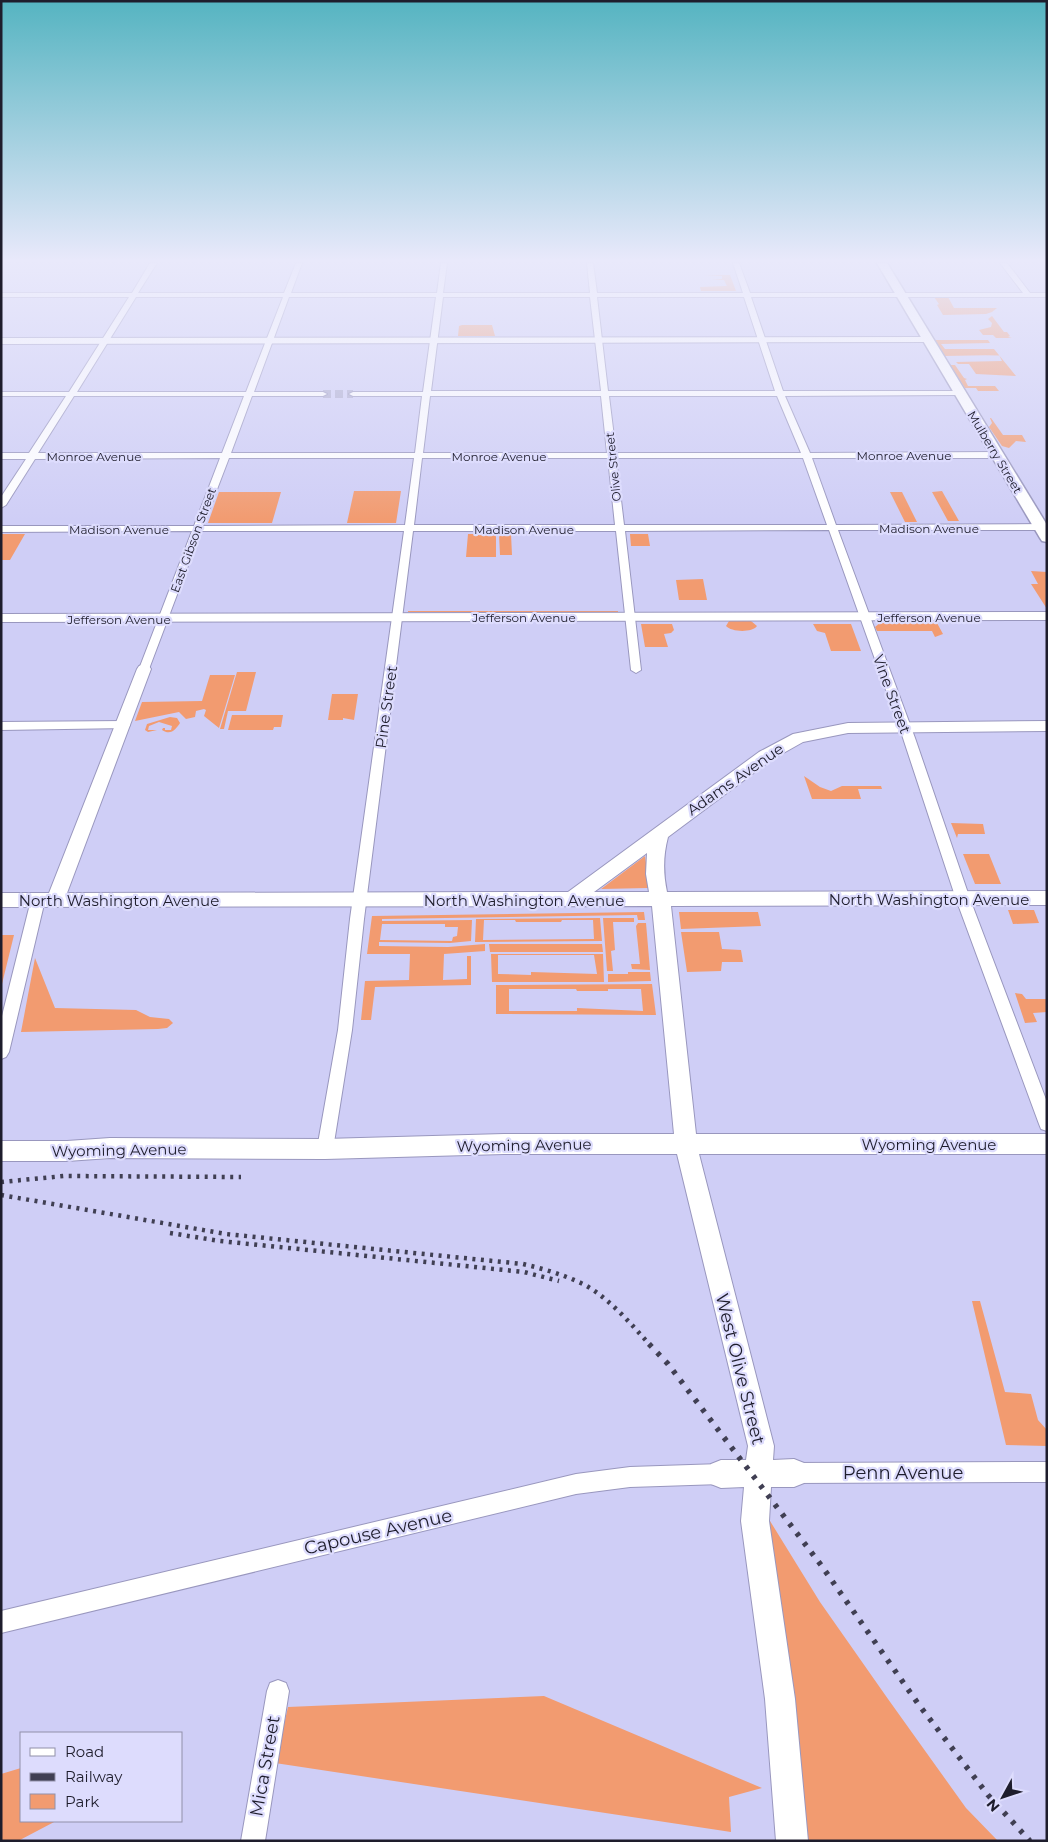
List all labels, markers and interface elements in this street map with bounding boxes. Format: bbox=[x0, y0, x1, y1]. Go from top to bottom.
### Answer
street label: Mulberry Street bbox=[964, 408, 1026, 496]
street label: Olive Street bbox=[602, 432, 624, 502]
street label: Monroe Avenue bbox=[857, 448, 951, 463]
street label: Monroe Avenue bbox=[47, 449, 141, 464]
street label: Monroe Avenue bbox=[452, 449, 546, 464]
street label: East Gibson Street bbox=[167, 485, 219, 594]
street label: Madison Avenue bbox=[879, 521, 979, 536]
street label: Madison Avenue bbox=[69, 522, 169, 537]
street label: Madison Avenue bbox=[474, 522, 574, 537]
street label: Jefferson Avenue bbox=[471, 610, 576, 625]
street label: Jefferson Avenue bbox=[876, 610, 981, 625]
street label: Jefferson Avenue bbox=[66, 612, 171, 627]
street label: Vine Street bbox=[869, 652, 915, 736]
street label: Pine Street bbox=[371, 664, 401, 750]
street label: Adams Avenue bbox=[683, 739, 787, 819]
street label: North Washington Avenue bbox=[829, 890, 1029, 909]
street label: North Washington Avenue bbox=[19, 891, 219, 910]
street label: North Washington Avenue bbox=[424, 891, 624, 910]
street label: Wyoming Avenue bbox=[456, 1134, 592, 1156]
street label: Wyoming Avenue bbox=[862, 1135, 996, 1154]
street label: Wyoming Avenue bbox=[51, 1139, 187, 1161]
street label: West Olive Street bbox=[711, 1291, 769, 1447]
street label: Penn Avenue bbox=[843, 1462, 963, 1484]
street label: Capouse Avenue bbox=[302, 1504, 454, 1560]
street label: Mica Street bbox=[245, 1714, 285, 1818]
legend bbox=[20, 1732, 182, 1822]
text: Road bbox=[65, 1742, 104, 1761]
text: Railway bbox=[65, 1767, 123, 1786]
north arrow bbox=[978, 1772, 1028, 1822]
text: Park bbox=[65, 1792, 99, 1811]
text: N bbox=[983, 1795, 1004, 1815]

